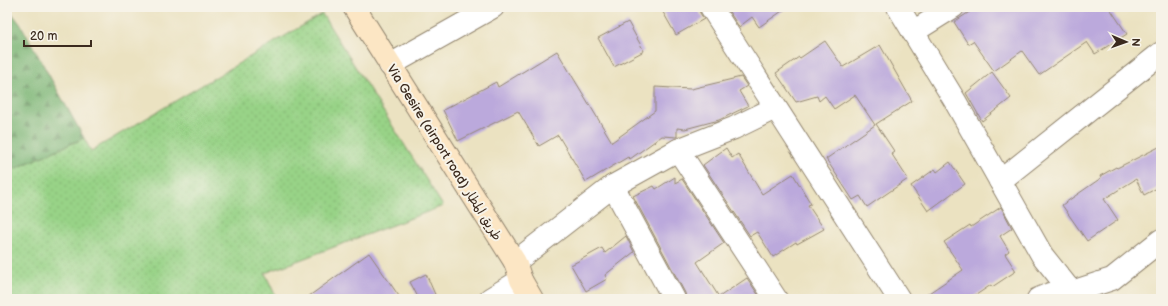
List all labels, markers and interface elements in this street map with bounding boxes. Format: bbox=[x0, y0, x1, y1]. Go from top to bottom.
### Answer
scale bar bbox=[24, 22, 91, 48]
north arrow bbox=[1106, 22, 1146, 62]
text: 20 m bbox=[30, 29, 57, 44]
text: N bbox=[1129, 38, 1142, 47]
street label: Via Gesire (airport road) طريق المطار bbox=[383, 62, 505, 244]

